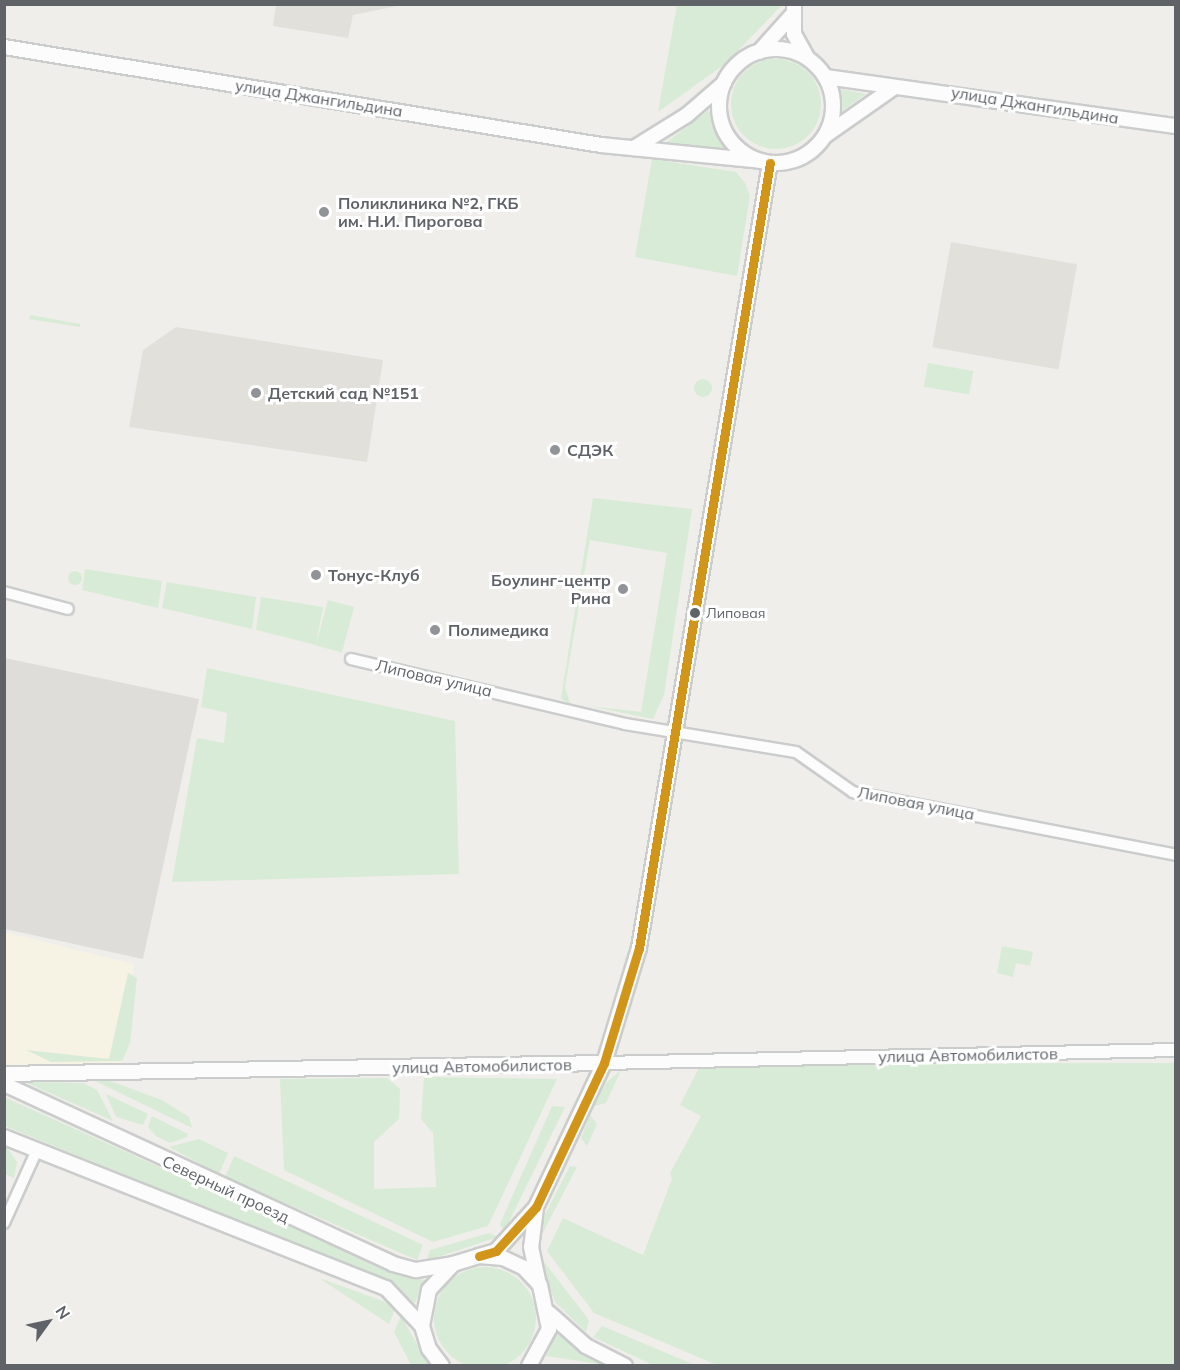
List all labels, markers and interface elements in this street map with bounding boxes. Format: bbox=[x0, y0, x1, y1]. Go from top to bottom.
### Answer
street label: улица Джангильдина bbox=[234, 75, 404, 121]
street label: улица Джангильдина bbox=[950, 82, 1120, 128]
place label: Поликлиника №2, ГКБ им. Н.И. Пирогова bbox=[338, 193, 519, 231]
marker: Поликлиника №2, ГКБ им. Н.И. Пирогова bbox=[315, 203, 333, 221]
place label: Детский сад №151 bbox=[268, 383, 419, 403]
marker: Детский сад №151 bbox=[249, 386, 263, 400]
place label: СДЭК bbox=[567, 440, 613, 460]
marker: СДЭК bbox=[548, 443, 562, 457]
place label: Тонус-Клуб bbox=[328, 565, 420, 585]
marker: Тонус-Клуб bbox=[309, 568, 323, 582]
place label: Боулинг-центр Рина bbox=[491, 570, 611, 608]
marker: Боулинг-центр Рина bbox=[616, 582, 630, 596]
place label: Липовая bbox=[706, 605, 765, 621]
marker: Липовая bbox=[689, 607, 701, 619]
place label: Полимедика bbox=[448, 620, 549, 640]
marker: Полимедика bbox=[426, 621, 444, 639]
street label: Липовая улица bbox=[374, 655, 494, 701]
street label: Липовая улица bbox=[856, 782, 976, 824]
street label: улица Автомобилистов bbox=[878, 1044, 1058, 1066]
street label: улица Автомобилистов bbox=[392, 1055, 572, 1077]
street label: Северный проезд bbox=[159, 1151, 293, 1227]
north arrow bbox=[18, 1292, 78, 1352]
text: N bbox=[51, 1302, 75, 1323]

